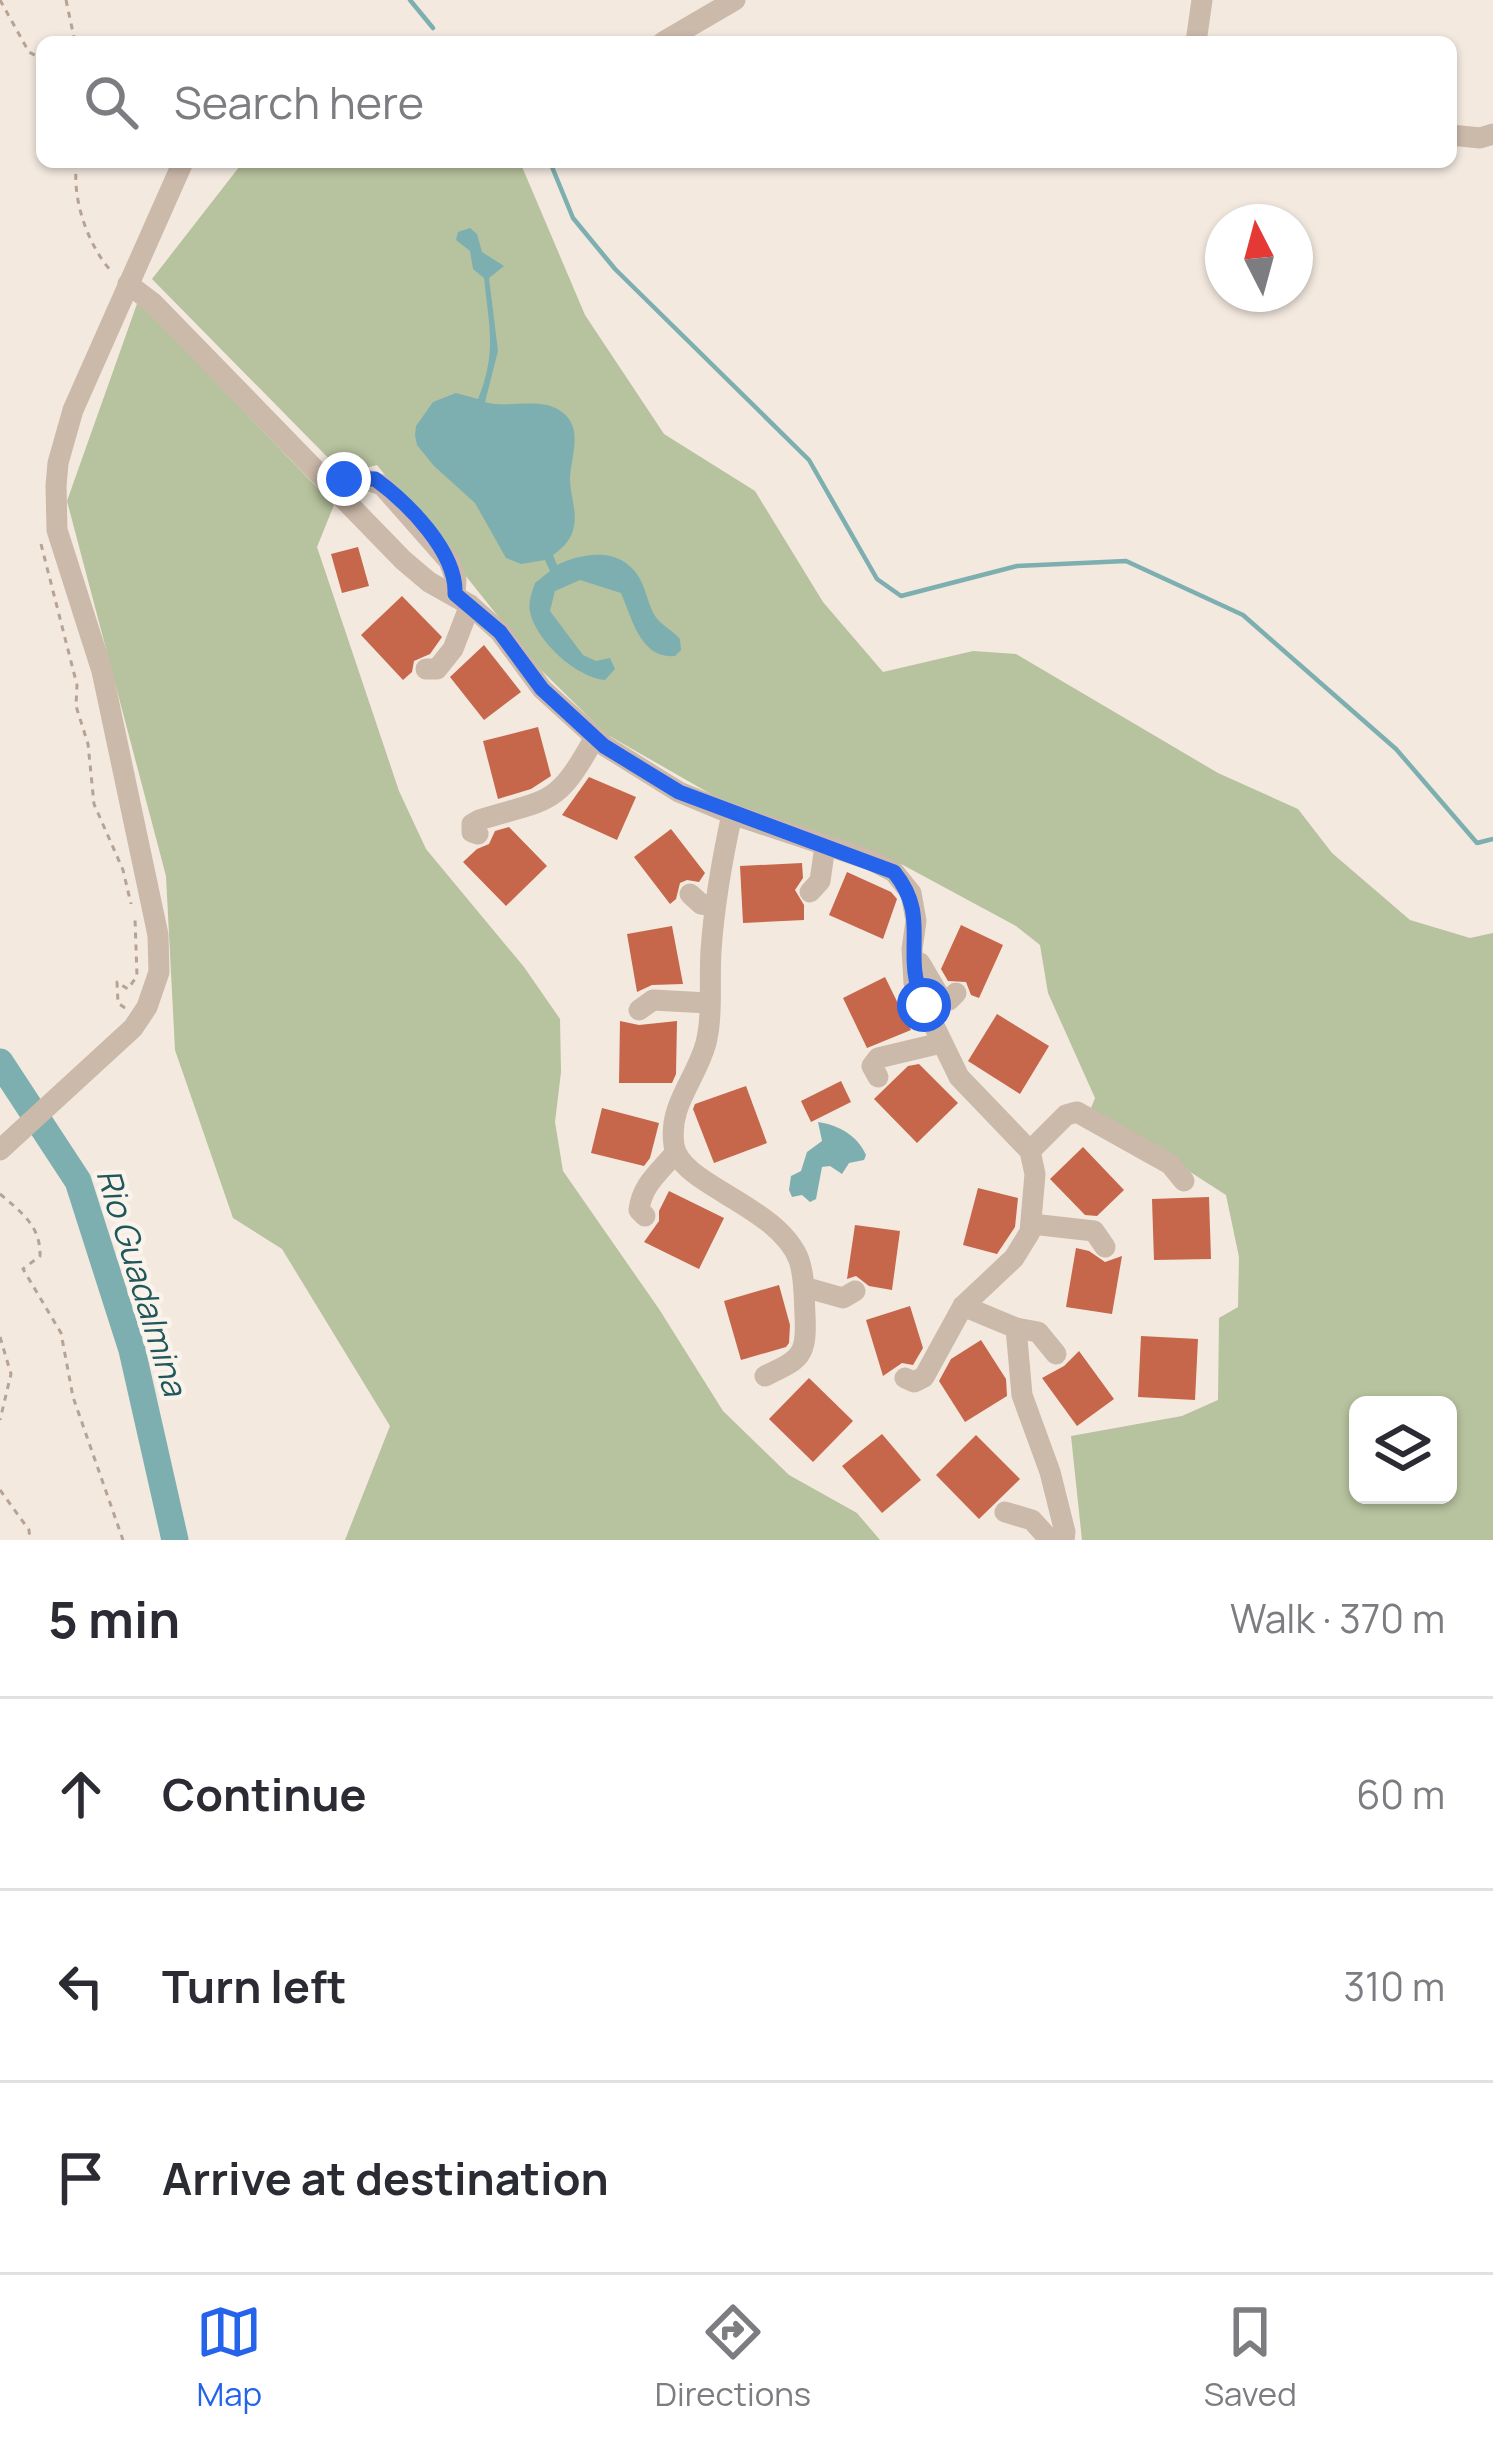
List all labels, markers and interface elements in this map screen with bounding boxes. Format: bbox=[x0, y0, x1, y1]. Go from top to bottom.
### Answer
search box bbox=[36, 36, 1457, 168]
icon: search bbox=[78, 69, 144, 135]
text: Search here bbox=[174, 71, 424, 133]
north arrow bbox=[1205, 204, 1313, 312]
route end bbox=[317, 452, 371, 506]
route start bbox=[897, 978, 951, 1032]
water label: Rio Guadalmina bbox=[87, 1163, 199, 1402]
map controls bbox=[1349, 1396, 1457, 1504]
button: layers bbox=[1349, 1396, 1457, 1504]
text: 5 min bbox=[48, 1584, 180, 1653]
text: Walk · 370 m bbox=[1230, 1591, 1445, 1645]
icon: ahead bbox=[48, 1761, 114, 1827]
text: Continue bbox=[162, 1763, 367, 1825]
text: 60 m bbox=[1356, 1767, 1445, 1821]
icon: left bbox=[48, 1953, 114, 2019]
text: Turn left bbox=[162, 1955, 347, 2017]
text: 310 m bbox=[1344, 1959, 1445, 2013]
icon: arrive bbox=[48, 2145, 114, 2211]
text: Arrive at destination bbox=[162, 2147, 609, 2209]
tab: Map bbox=[196, 2299, 262, 2416]
tab: Directions bbox=[655, 2299, 811, 2416]
tab: Saved bbox=[1204, 2299, 1297, 2416]

